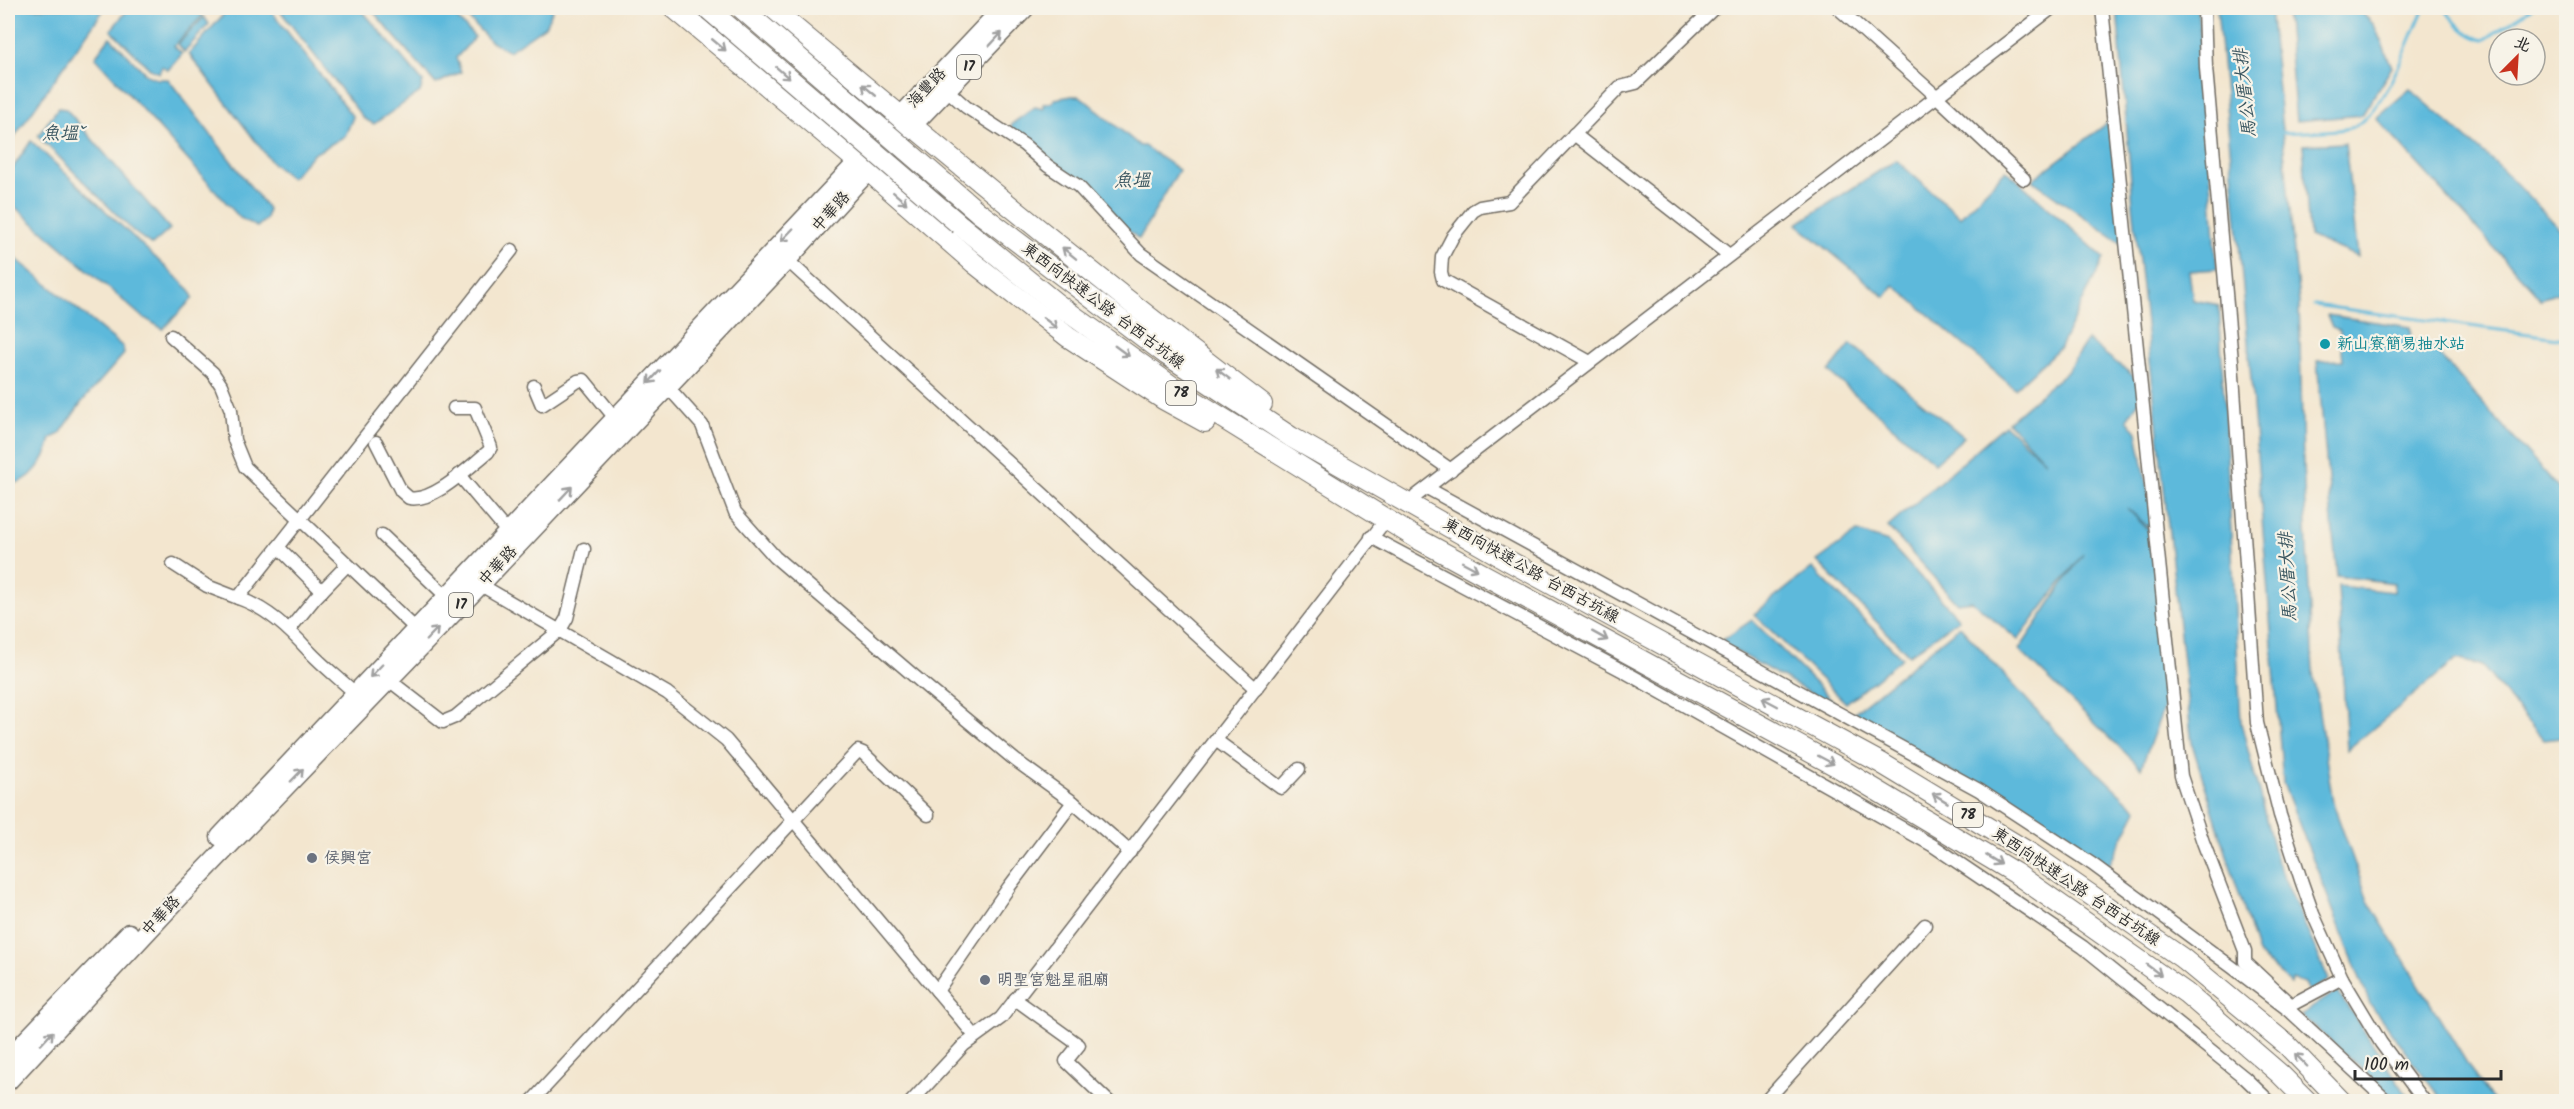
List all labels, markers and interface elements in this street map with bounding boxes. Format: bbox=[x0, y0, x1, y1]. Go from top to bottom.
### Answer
north arrow bbox=[2487, 27, 2547, 87]
text: 北 bbox=[2510, 30, 2535, 59]
one-way arrow bbox=[988, 31, 1003, 46]
one-way arrow bbox=[711, 38, 726, 52]
water label: 馬公厝大排 bbox=[2227, 45, 2265, 139]
road number: 17 bbox=[957, 55, 981, 79]
street label: 海豐路 bbox=[901, 62, 953, 114]
one-way arrow bbox=[775, 66, 790, 80]
one-way arrow bbox=[861, 84, 877, 97]
water label: 魚塭ˇ bbox=[42, 120, 88, 149]
water label: 魚塭 bbox=[1114, 167, 1152, 196]
street label: 中華路 bbox=[806, 186, 856, 238]
one-way arrow bbox=[892, 191, 907, 205]
one-way arrow bbox=[781, 227, 795, 242]
street label: 東西向快速公路 台西古坑線 bbox=[1016, 236, 1190, 376]
one-way arrow bbox=[1061, 247, 1077, 260]
one-way arrow bbox=[1041, 316, 1057, 329]
place label: 新山寮簡易抽水站 bbox=[2337, 332, 2465, 357]
marker: 新山寮簡易抽水站 bbox=[2318, 337, 2332, 351]
one-way arrow bbox=[1114, 345, 1130, 357]
one-way arrow bbox=[1215, 367, 1231, 380]
one-way arrow bbox=[647, 369, 661, 384]
road number: 78 bbox=[1166, 381, 1196, 405]
one-way arrow bbox=[559, 485, 574, 500]
street label: 東西向快速公路 台西古坑線 bbox=[1438, 512, 1624, 630]
water label: 馬公厝大排 bbox=[2272, 529, 2306, 623]
street label: 中華路 bbox=[472, 540, 524, 592]
one-way arrow bbox=[1461, 560, 1478, 572]
road number: 17 bbox=[449, 593, 473, 617]
one-way arrow bbox=[425, 627, 440, 642]
one-way arrow bbox=[1591, 630, 1608, 642]
one-way arrow bbox=[368, 664, 383, 679]
one-way arrow bbox=[1762, 695, 1780, 707]
one-way arrow bbox=[1817, 754, 1834, 766]
one-way arrow bbox=[290, 767, 304, 782]
one-way arrow bbox=[1932, 792, 1949, 804]
road number: 78 bbox=[1953, 803, 1983, 827]
street label: 東西向快速公路 台西古坑線 bbox=[1987, 821, 2165, 953]
place label: 侯興宮 bbox=[324, 846, 372, 871]
marker: 侯興宮 bbox=[305, 851, 319, 865]
one-way arrow bbox=[1985, 854, 2002, 866]
street label: 中華路 bbox=[135, 890, 187, 942]
one-way arrow bbox=[2146, 964, 2162, 976]
place label: 明聖宮魁星祖廟 bbox=[997, 968, 1109, 993]
marker: 明聖宮魁星祖廟 bbox=[978, 973, 992, 987]
one-way arrow bbox=[40, 1031, 55, 1046]
scale bar bbox=[2355, 1043, 2500, 1081]
text: 100 m bbox=[2364, 1051, 2409, 1080]
one-way arrow bbox=[2294, 1052, 2309, 1067]

